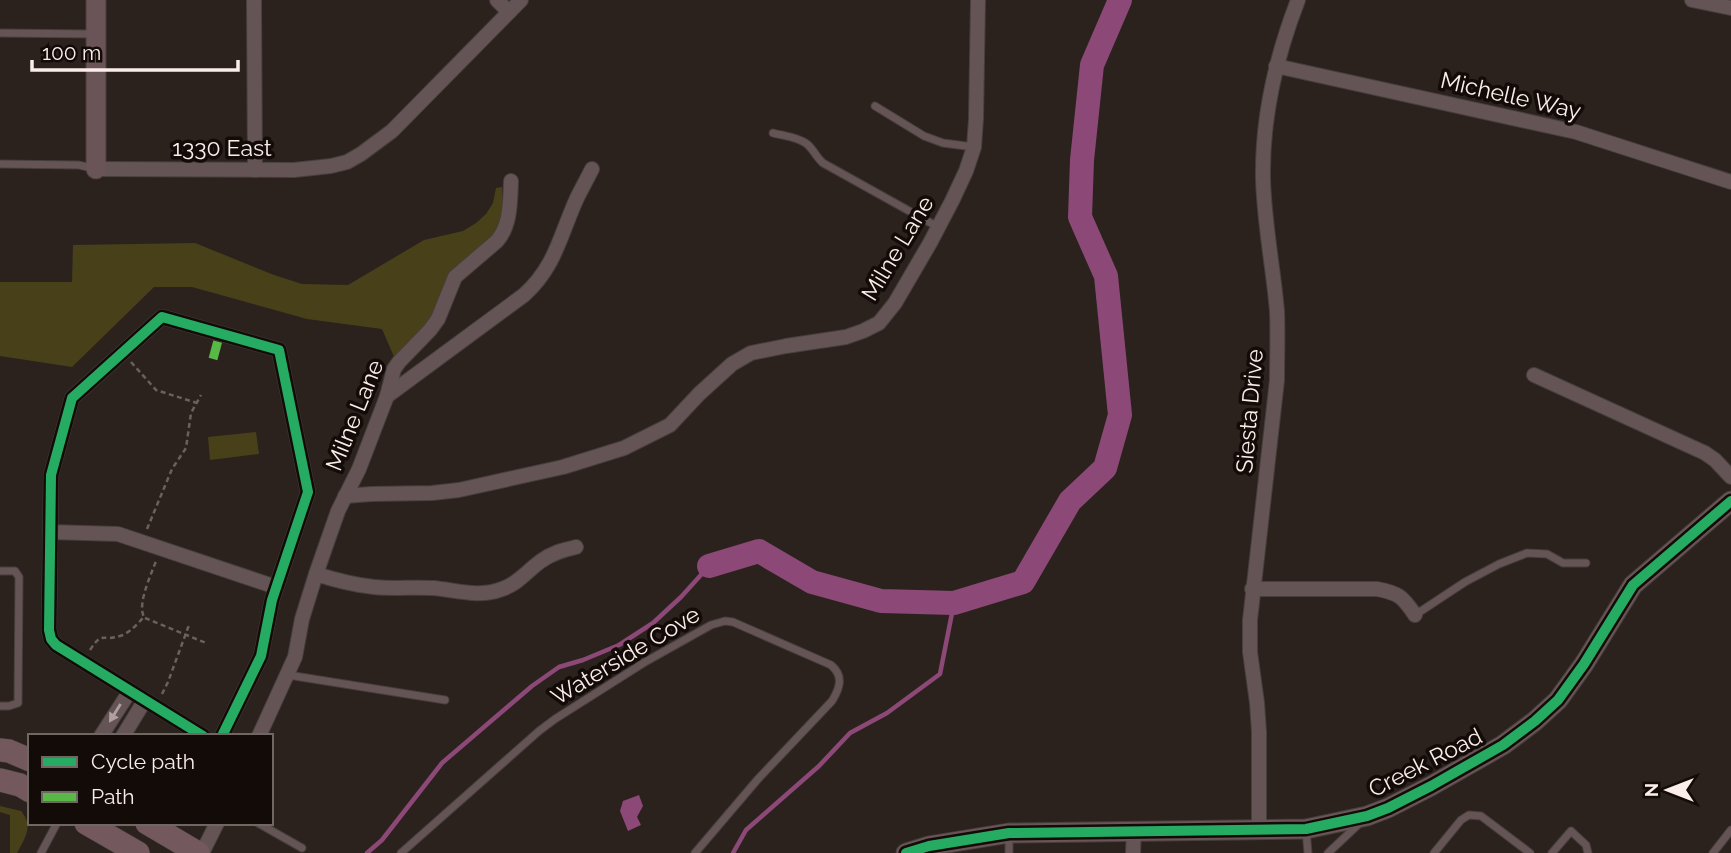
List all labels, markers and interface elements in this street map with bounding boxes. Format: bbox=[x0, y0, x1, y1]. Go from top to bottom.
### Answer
scale bar bbox=[32, 28, 238, 72]
text: 100 m bbox=[42, 40, 101, 65]
street label: Michelle Way bbox=[1438, 66, 1584, 124]
street label: 1330 East bbox=[172, 134, 272, 161]
street label: Milne Lane bbox=[855, 191, 939, 305]
street label: Siesta Drive bbox=[1230, 348, 1268, 474]
street label: Milne Lane bbox=[320, 356, 388, 474]
street label: Waterside Cove bbox=[546, 600, 704, 710]
one-way arrow bbox=[109, 704, 122, 723]
street label: Creek Road bbox=[1364, 722, 1486, 802]
legend bbox=[28, 734, 273, 825]
text: Cycle path bbox=[91, 749, 195, 774]
north arrow bbox=[1633, 755, 1703, 825]
text: N bbox=[1640, 783, 1662, 797]
text: Path bbox=[91, 784, 135, 809]

